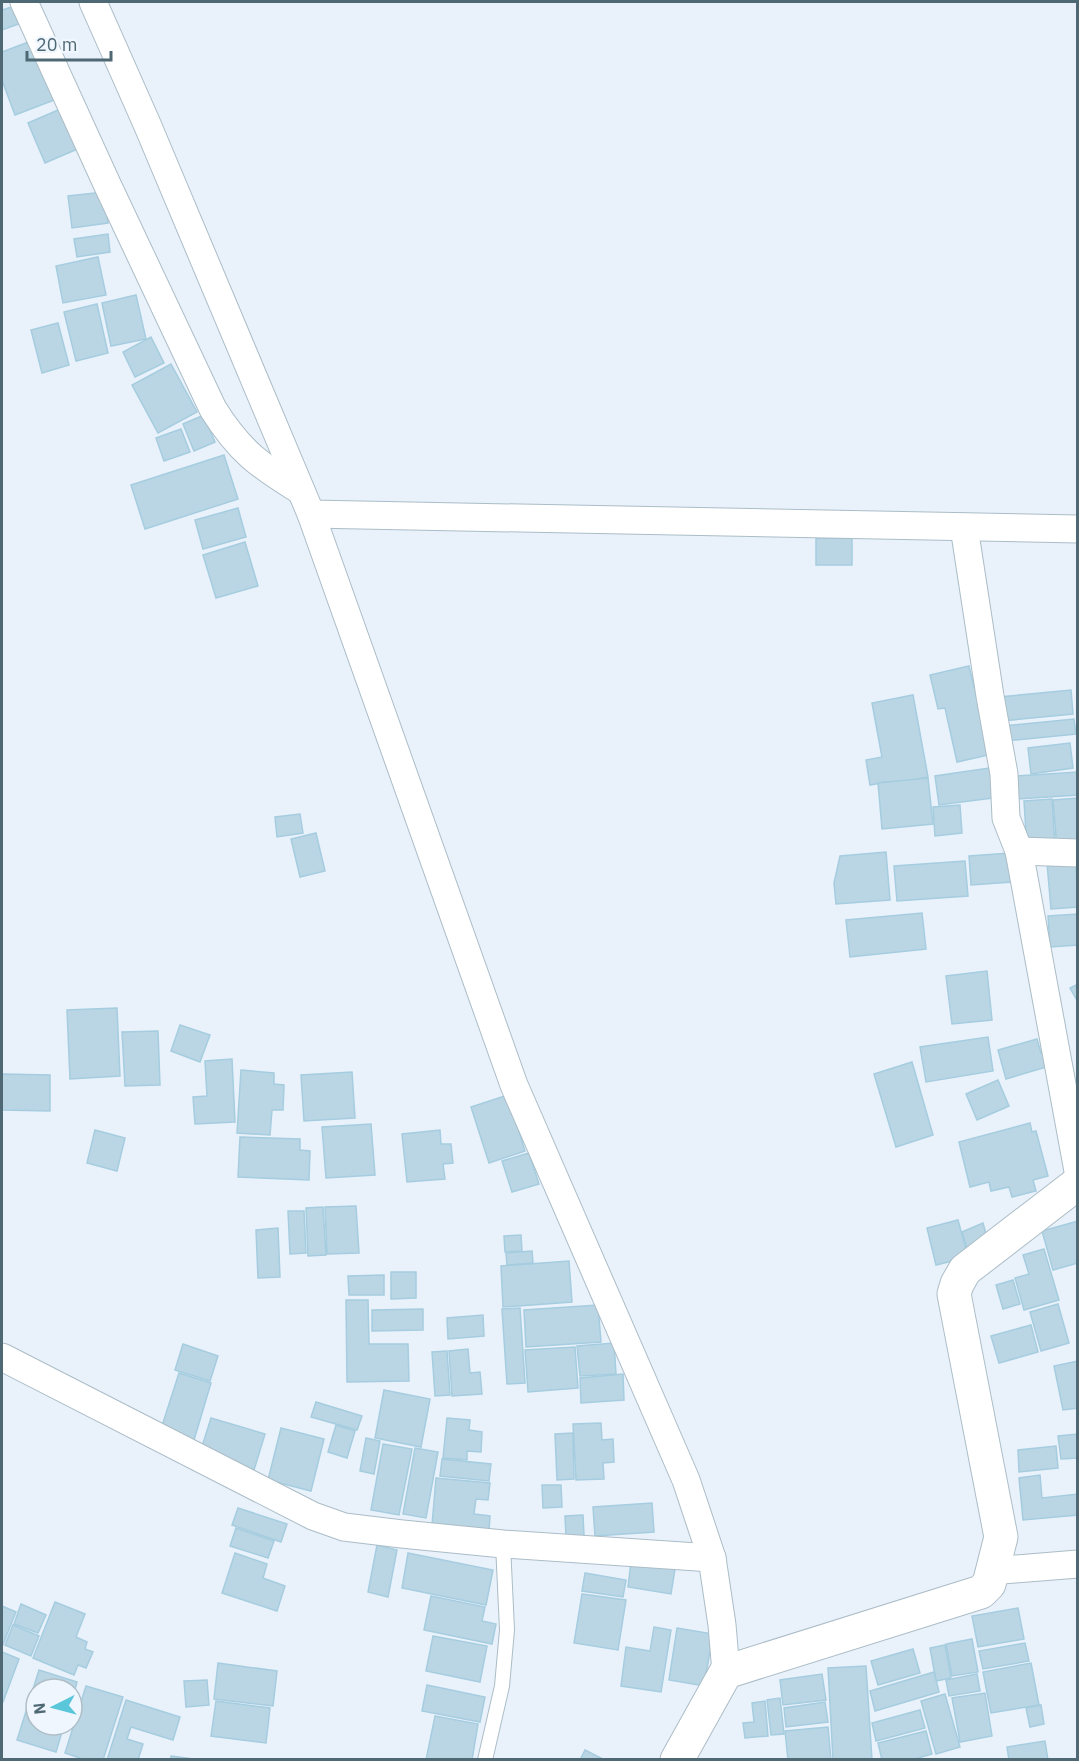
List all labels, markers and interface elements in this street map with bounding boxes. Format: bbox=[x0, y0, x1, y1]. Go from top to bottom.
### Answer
scale bar bbox=[27, 24, 111, 62]
text: 20 m bbox=[36, 33, 78, 56]
north arrow bbox=[24, 1677, 84, 1737]
text: N bbox=[29, 1702, 50, 1715]

